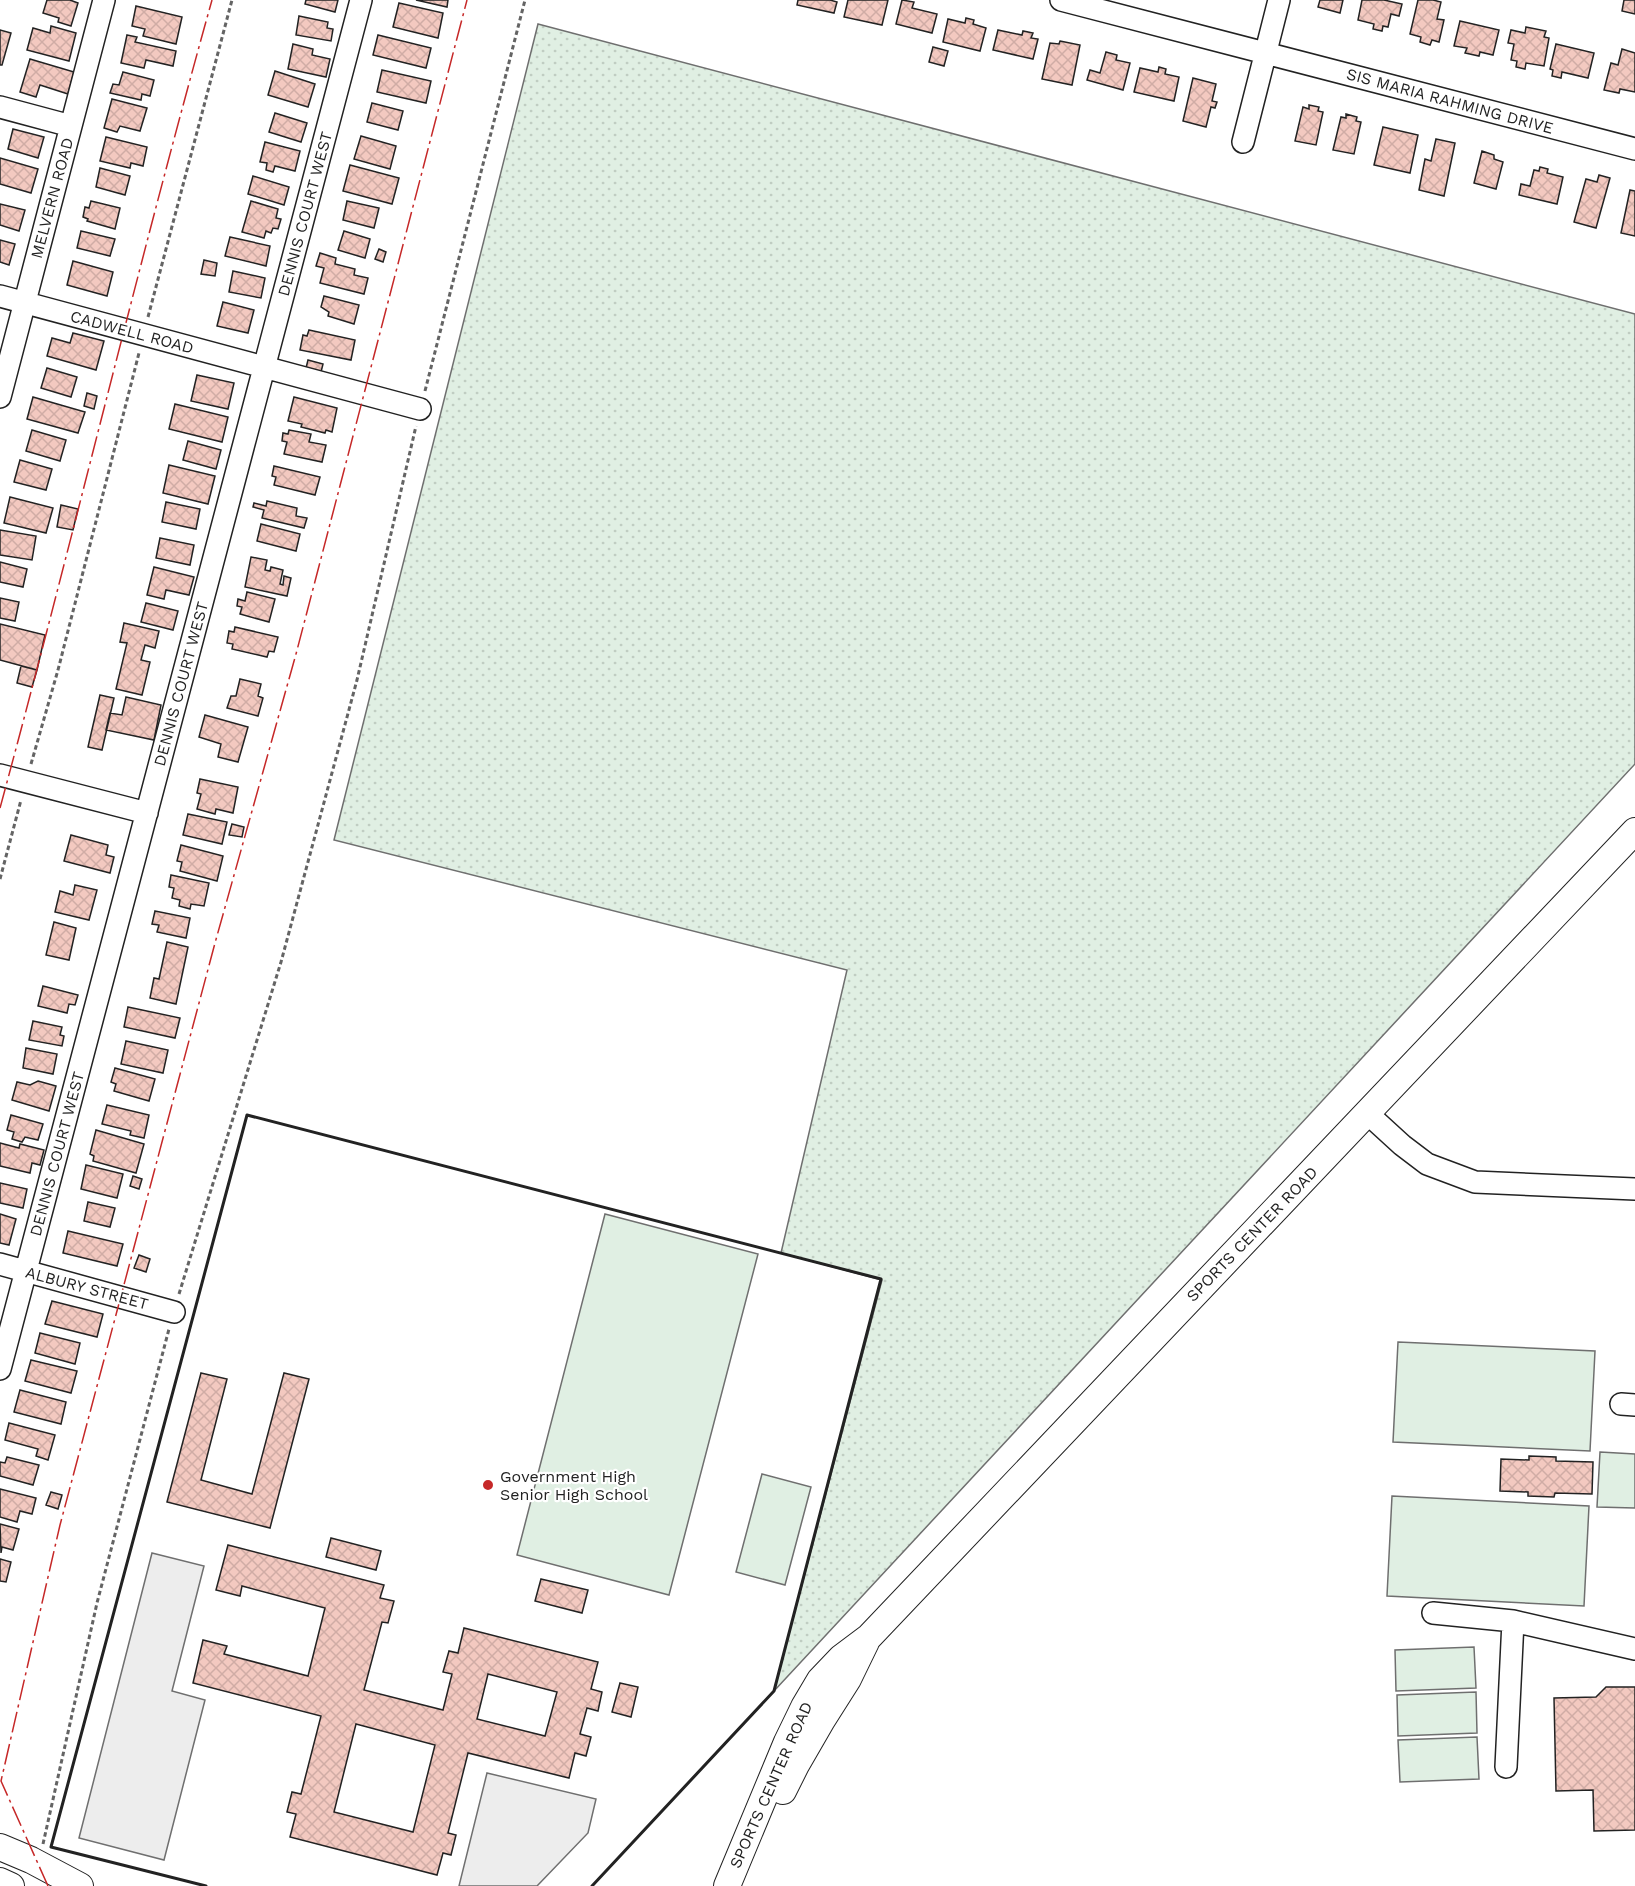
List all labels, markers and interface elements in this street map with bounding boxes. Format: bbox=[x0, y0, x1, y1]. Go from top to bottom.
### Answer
street label: SIS MARIA RAHMING DRIVE bbox=[1345, 64, 1555, 138]
street label: DENNIS COURT WEST bbox=[274, 129, 336, 298]
street label: MELVERN ROAD bbox=[27, 135, 77, 261]
street label: CADWELL ROAD bbox=[68, 306, 196, 358]
street label: DENNIS COURT WEST bbox=[150, 599, 212, 768]
street label: DENNIS COURT WEST bbox=[26, 1069, 88, 1238]
street label: SPORTS CENTER ROAD bbox=[1183, 1163, 1321, 1305]
street label: ALBURY STREET bbox=[24, 1262, 151, 1314]
place label: Government High Senior High School bbox=[500, 1467, 648, 1504]
marker: Government High Senior High School bbox=[481, 1478, 495, 1492]
street label: SPORTS CENTER ROAD bbox=[726, 1699, 816, 1871]

